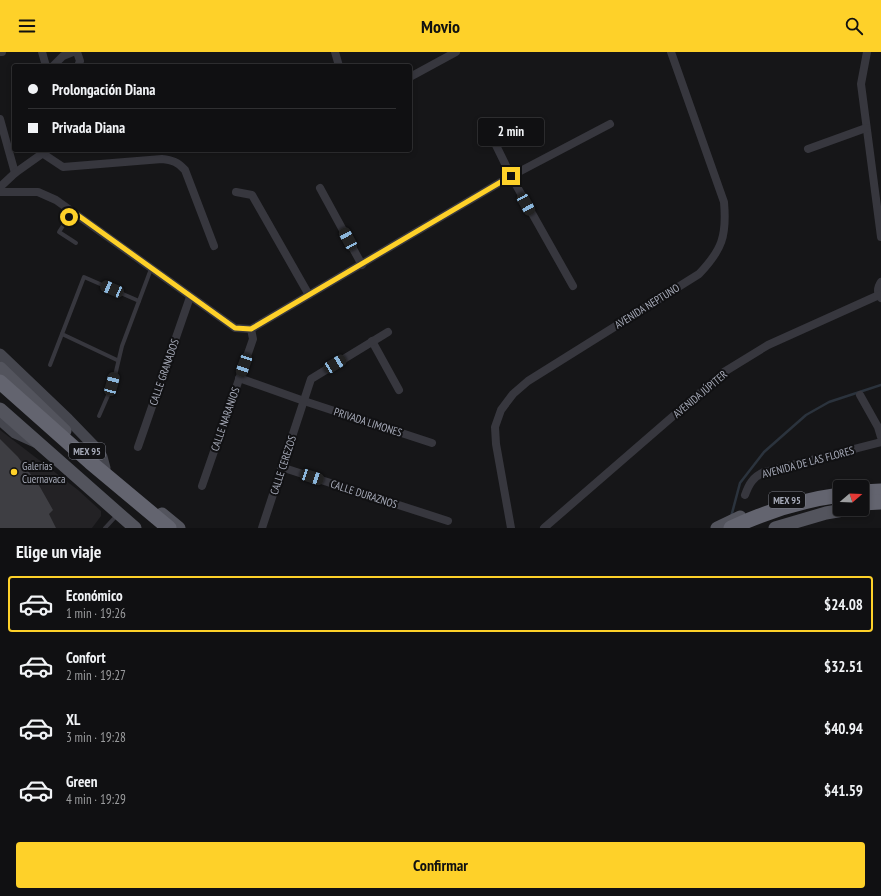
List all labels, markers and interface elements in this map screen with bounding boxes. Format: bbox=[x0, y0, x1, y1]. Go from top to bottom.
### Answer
icon: menu bbox=[16, 15, 38, 37]
text: Movio bbox=[421, 15, 460, 38]
icon: search bbox=[843, 15, 865, 37]
text: Prolongación Diana bbox=[52, 80, 155, 99]
text: Privada Diana bbox=[52, 118, 125, 137]
callout: 2 min bbox=[478, 118, 544, 146]
text: 2 min bbox=[498, 123, 524, 140]
route end bbox=[502, 167, 520, 185]
car bbox=[515, 191, 537, 217]
route start bbox=[60, 208, 78, 226]
car bbox=[337, 226, 359, 252]
car bbox=[99, 279, 125, 299]
street label: AVENIDA NEPTUNO bbox=[612, 280, 682, 332]
street label: CALLE GRANADOS bbox=[146, 337, 182, 407]
car bbox=[234, 352, 254, 378]
car bbox=[322, 353, 348, 375]
street label: AVENIDA JÚPITER bbox=[670, 367, 730, 421]
car bbox=[103, 371, 121, 397]
street label: CALLE NARANJOS bbox=[208, 385, 243, 453]
street label: PRIVADA LIMONES bbox=[332, 404, 404, 440]
street label: CALLE CEREZOS bbox=[267, 433, 299, 496]
road number: MEX 95 bbox=[69, 443, 105, 459]
street label: AVENIDA DE LAS FLORES bbox=[760, 443, 856, 481]
place label: Galerías Cuernavaca bbox=[22, 459, 65, 486]
marker: Galerías Cuernavaca bbox=[9, 467, 19, 477]
car bbox=[299, 468, 325, 486]
street label: CALLE DURAZNOS bbox=[329, 477, 399, 511]
north arrow bbox=[833, 480, 869, 516]
map controls bbox=[833, 480, 869, 516]
road number: MEX 95 bbox=[769, 492, 805, 508]
text: Elige un viaje bbox=[16, 540, 101, 563]
icon: car bbox=[18, 586, 54, 622]
text: Económico bbox=[66, 586, 123, 605]
text: $24.08 bbox=[824, 595, 863, 614]
text: 1 min · 19:26 bbox=[66, 605, 126, 622]
icon: car bbox=[18, 648, 54, 684]
text: Confort bbox=[66, 648, 106, 667]
text: $32.51 bbox=[824, 657, 863, 676]
text: 2 min · 19:27 bbox=[66, 667, 126, 684]
icon: car bbox=[18, 710, 54, 746]
text: XL bbox=[66, 710, 80, 729]
text: $40.94 bbox=[824, 719, 863, 738]
text: 3 min · 19:28 bbox=[66, 729, 126, 746]
icon: car bbox=[18, 772, 54, 808]
text: Green bbox=[66, 772, 98, 791]
text: $41.59 bbox=[824, 781, 863, 800]
text: 4 min · 19:29 bbox=[66, 791, 126, 808]
button: Confirmar bbox=[16, 842, 865, 888]

